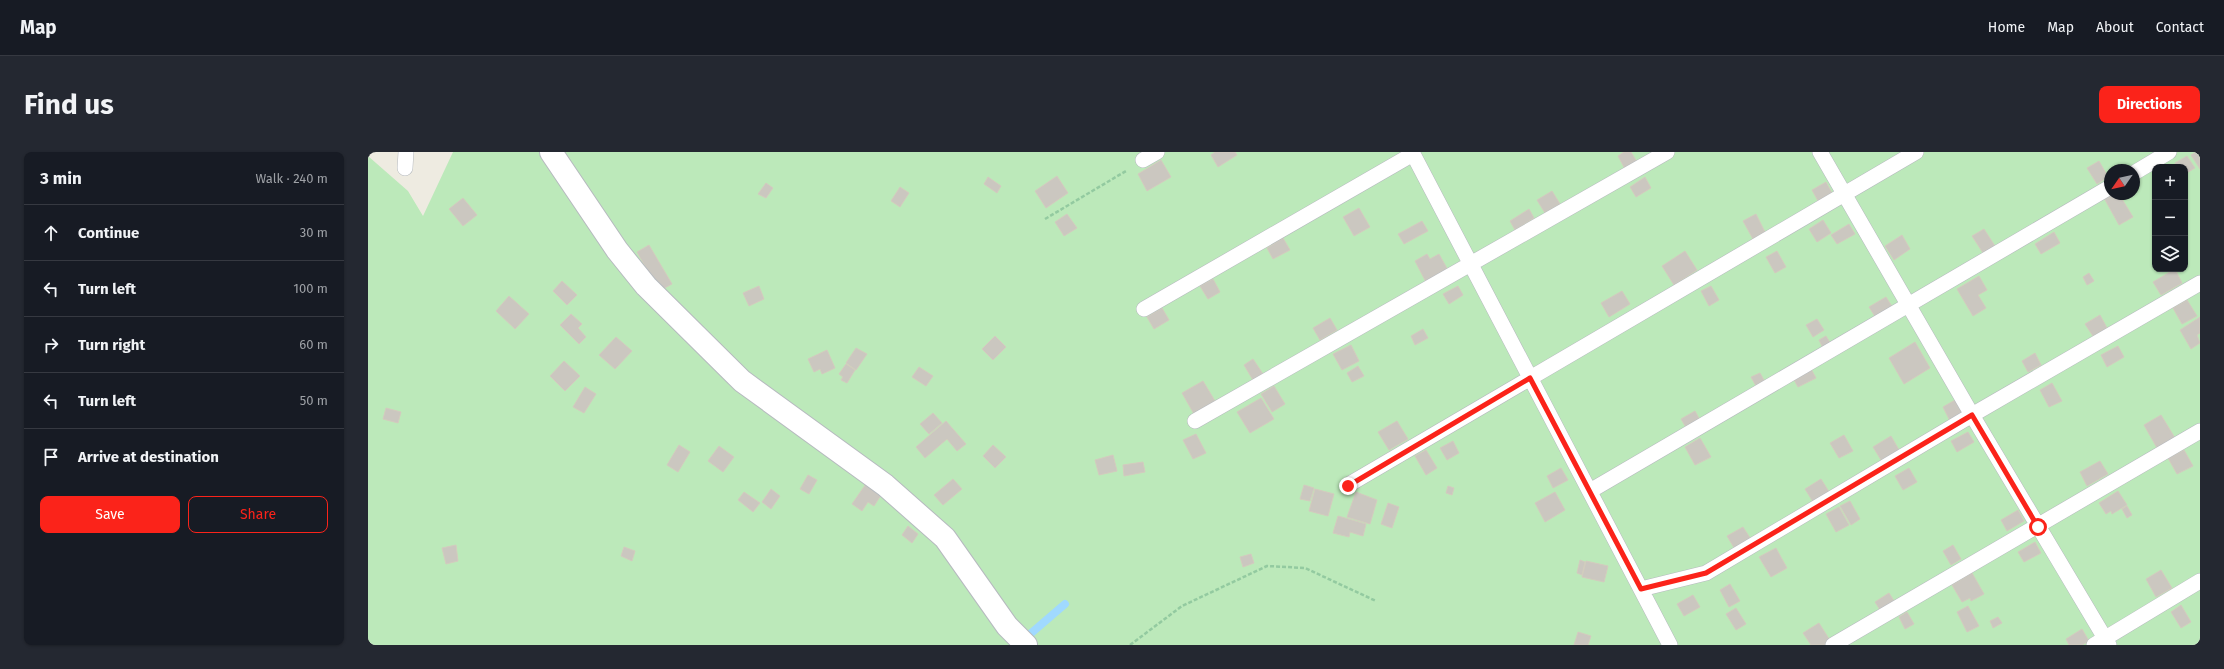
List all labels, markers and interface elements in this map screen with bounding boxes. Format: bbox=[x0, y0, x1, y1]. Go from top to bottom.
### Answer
text: Map bbox=[20, 16, 57, 39]
text: Home bbox=[1988, 19, 2025, 36]
text: Map bbox=[2047, 19, 2074, 36]
text: About bbox=[2096, 19, 2134, 36]
text: Contact bbox=[2156, 19, 2204, 36]
button: Directions bbox=[2099, 86, 2200, 123]
text: Find us bbox=[24, 88, 114, 121]
north arrow bbox=[2104, 164, 2140, 200]
map controls bbox=[2152, 164, 2188, 272]
button: + bbox=[2152, 164, 2188, 200]
text: 3 min bbox=[40, 168, 82, 189]
text: Walk · 240 m bbox=[255, 171, 328, 186]
button: − bbox=[2152, 200, 2188, 236]
icon: ahead bbox=[40, 222, 62, 244]
text: Continue bbox=[78, 224, 139, 242]
text: 30 m bbox=[300, 225, 328, 240]
button: layers bbox=[2152, 236, 2188, 272]
icon: left bbox=[40, 278, 62, 300]
text: Turn left bbox=[78, 280, 136, 298]
text: 100 m bbox=[293, 281, 328, 296]
icon: right bbox=[40, 334, 62, 356]
text: Turn right bbox=[78, 336, 145, 354]
text: 60 m bbox=[299, 337, 328, 352]
icon: left bbox=[40, 390, 62, 412]
text: Turn left bbox=[78, 392, 136, 410]
text: 50 m bbox=[300, 393, 328, 408]
icon: arrive bbox=[40, 446, 62, 468]
text: Arrive at destination bbox=[78, 448, 219, 466]
route end bbox=[1339, 477, 1357, 495]
button: Save bbox=[40, 496, 180, 533]
button: Share bbox=[188, 496, 328, 533]
route start bbox=[2029, 518, 2047, 536]

